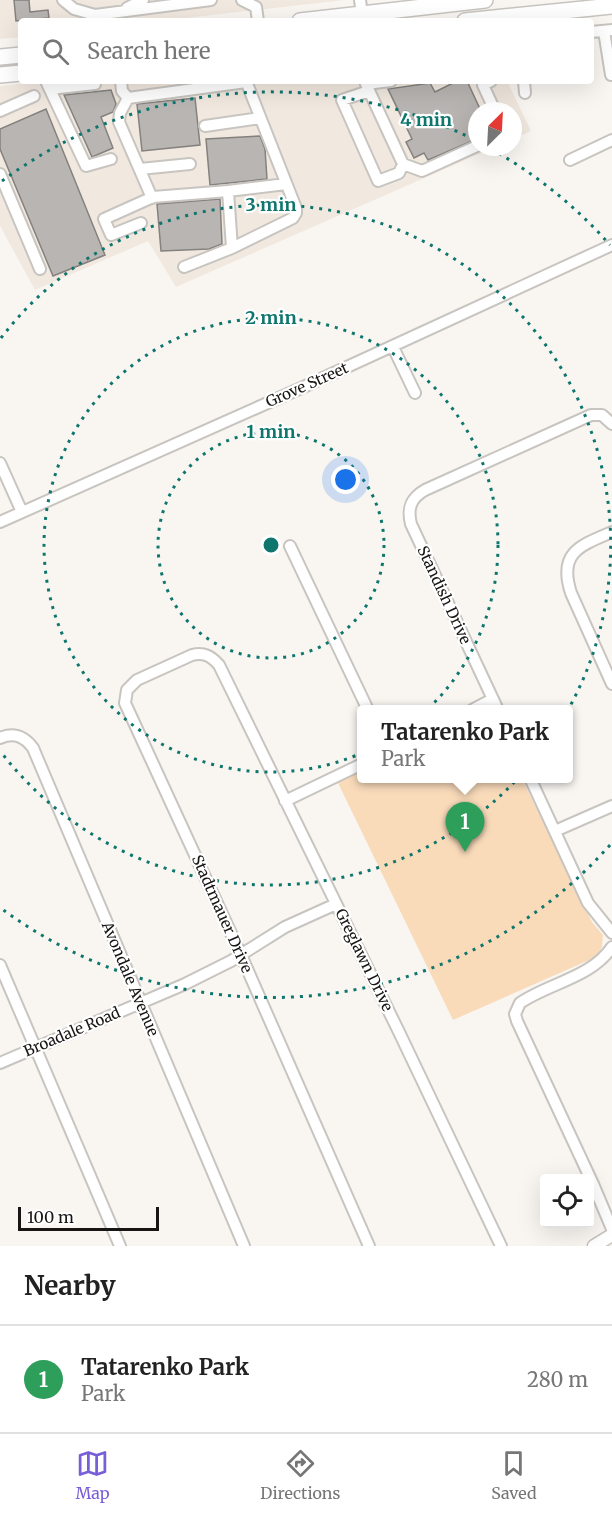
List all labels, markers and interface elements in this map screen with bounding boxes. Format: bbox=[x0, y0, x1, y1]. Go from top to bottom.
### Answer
search box bbox=[18, 18, 594, 84]
icon: search bbox=[39, 35, 72, 68]
text: Search here bbox=[87, 37, 210, 65]
north arrow bbox=[468, 102, 522, 156]
text: 4 min bbox=[400, 108, 452, 131]
text: 3 min bbox=[246, 193, 296, 216]
text: 2 min bbox=[245, 306, 297, 329]
street label: Grove Street bbox=[263, 358, 351, 411]
text: 1 min bbox=[246, 420, 296, 443]
your location bbox=[331, 465, 360, 494]
centre of rings bbox=[261, 535, 281, 555]
street label: Standish Drive bbox=[413, 543, 476, 647]
popup bbox=[357, 705, 573, 783]
text: Tatarenko Park bbox=[381, 718, 549, 746]
text: Park bbox=[381, 746, 426, 771]
pin: 1 bbox=[446, 802, 484, 852]
street label: Stadtmauer Drive bbox=[188, 852, 257, 976]
street label: Greglawn Drive bbox=[331, 905, 398, 1014]
street label: Avondale Avenue bbox=[97, 918, 163, 1039]
street label: Broadale Road bbox=[21, 1003, 123, 1060]
map controls bbox=[540, 1174, 594, 1228]
button: locate bbox=[540, 1174, 594, 1228]
scale bar bbox=[18, 1204, 159, 1232]
text: 100 m bbox=[27, 1207, 74, 1227]
text: Nearby bbox=[24, 1269, 116, 1302]
text: Tatarenko Park bbox=[81, 1353, 249, 1381]
text: 1 bbox=[39, 1367, 48, 1392]
text: 280 m bbox=[527, 1367, 588, 1392]
text: Park bbox=[81, 1381, 125, 1406]
tab: Map bbox=[75, 1447, 110, 1503]
tab: Directions bbox=[260, 1447, 340, 1503]
tab: Saved bbox=[491, 1447, 537, 1503]

